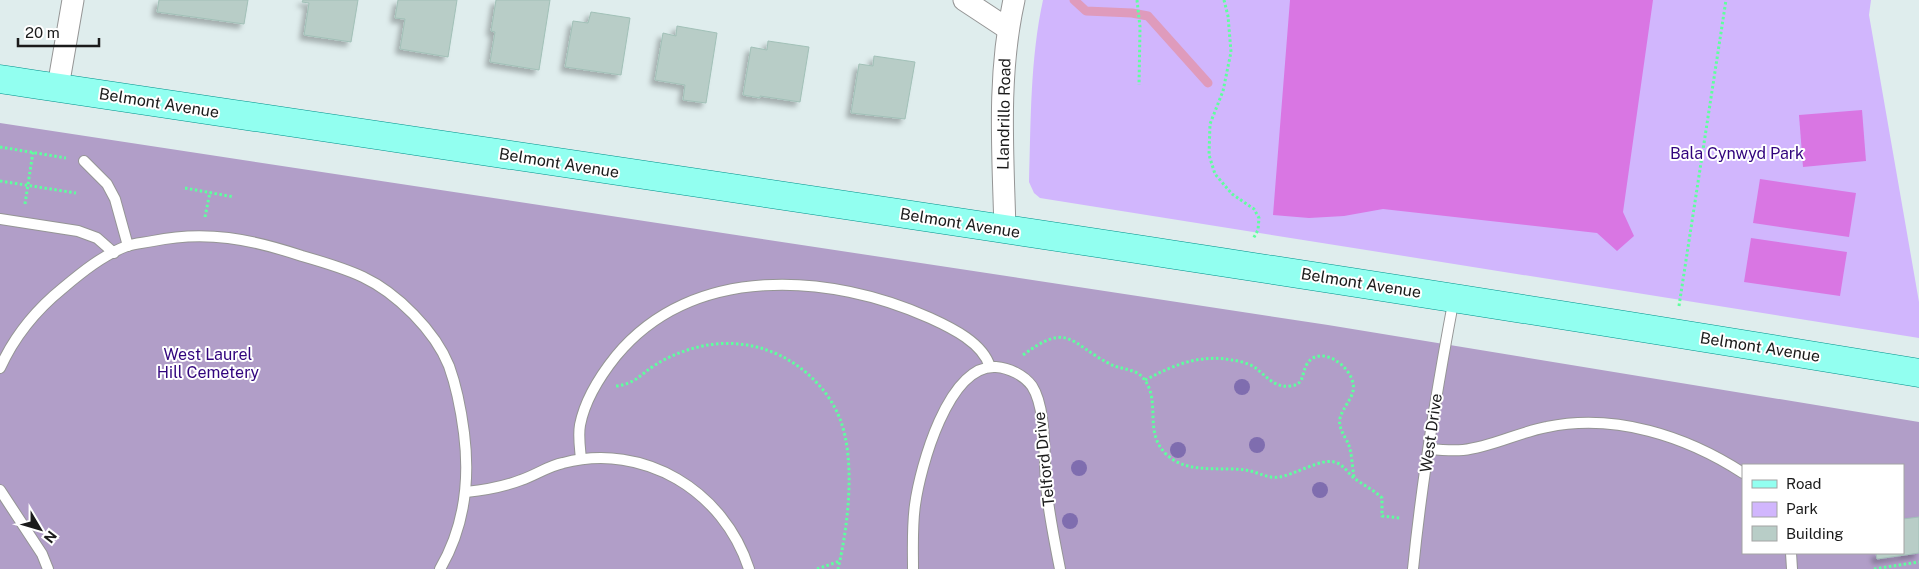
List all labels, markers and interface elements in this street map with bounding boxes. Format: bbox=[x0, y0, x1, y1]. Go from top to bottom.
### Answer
scale bar bbox=[18, 15, 99, 47]
text: 20 m bbox=[25, 24, 60, 41]
street label: Llandrillo Road bbox=[994, 58, 1014, 170]
street label: Belmont Avenue bbox=[98, 84, 220, 122]
street label: Belmont Avenue bbox=[498, 144, 620, 182]
park label: Bala Cynwyd Park bbox=[1670, 144, 1804, 163]
street label: Belmont Avenue bbox=[899, 204, 1021, 242]
street label: Belmont Avenue bbox=[1300, 264, 1422, 302]
street label: Belmont Avenue bbox=[1699, 328, 1821, 366]
park label: West Laurel Hill Cemetery bbox=[157, 345, 260, 382]
street label: West Drive bbox=[1416, 392, 1446, 474]
street label: Telford Drive bbox=[1030, 411, 1058, 507]
legend bbox=[1742, 464, 1904, 554]
text: Road bbox=[1786, 475, 1822, 492]
text: Park bbox=[1786, 500, 1818, 517]
north arrow bbox=[15, 504, 65, 554]
text: Building bbox=[1786, 525, 1844, 542]
text: N bbox=[41, 528, 60, 546]

